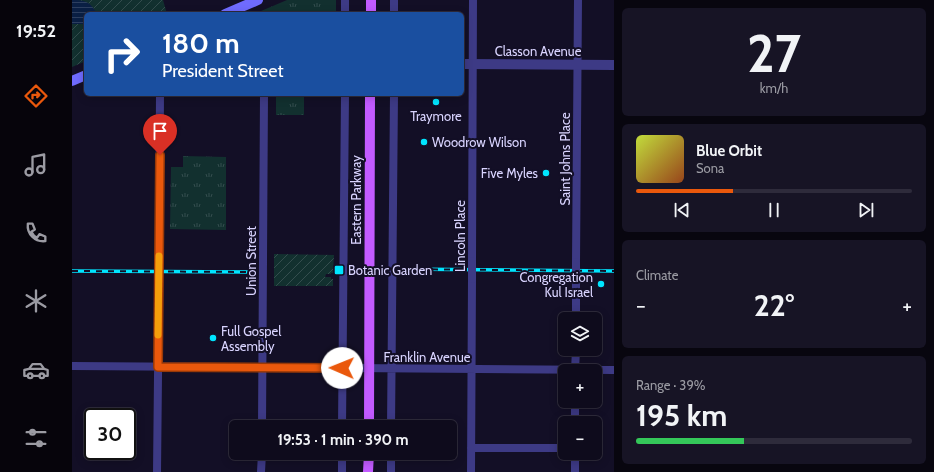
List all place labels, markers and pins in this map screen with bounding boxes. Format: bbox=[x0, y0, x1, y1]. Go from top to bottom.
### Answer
marker: Traymore bbox=[431, 97, 441, 107]
place label: Traymore bbox=[410, 108, 462, 124]
pin bbox=[143, 114, 177, 155]
place label: Woodrow Wilson bbox=[432, 134, 527, 150]
marker: Woodrow Wilson bbox=[419, 137, 429, 147]
place label: Five Myles bbox=[481, 165, 539, 181]
marker: Five Myles bbox=[541, 168, 551, 178]
place label: Botanic Garden bbox=[348, 262, 432, 278]
marker: Botanic Garden bbox=[333, 264, 345, 276]
place label: Congregation Kul Israel bbox=[520, 269, 593, 300]
marker: Congregation Kul Israel bbox=[596, 279, 606, 289]
place label: Full Gospel Assembly bbox=[221, 323, 281, 354]
marker: Full Gospel Assembly bbox=[208, 333, 218, 343]

